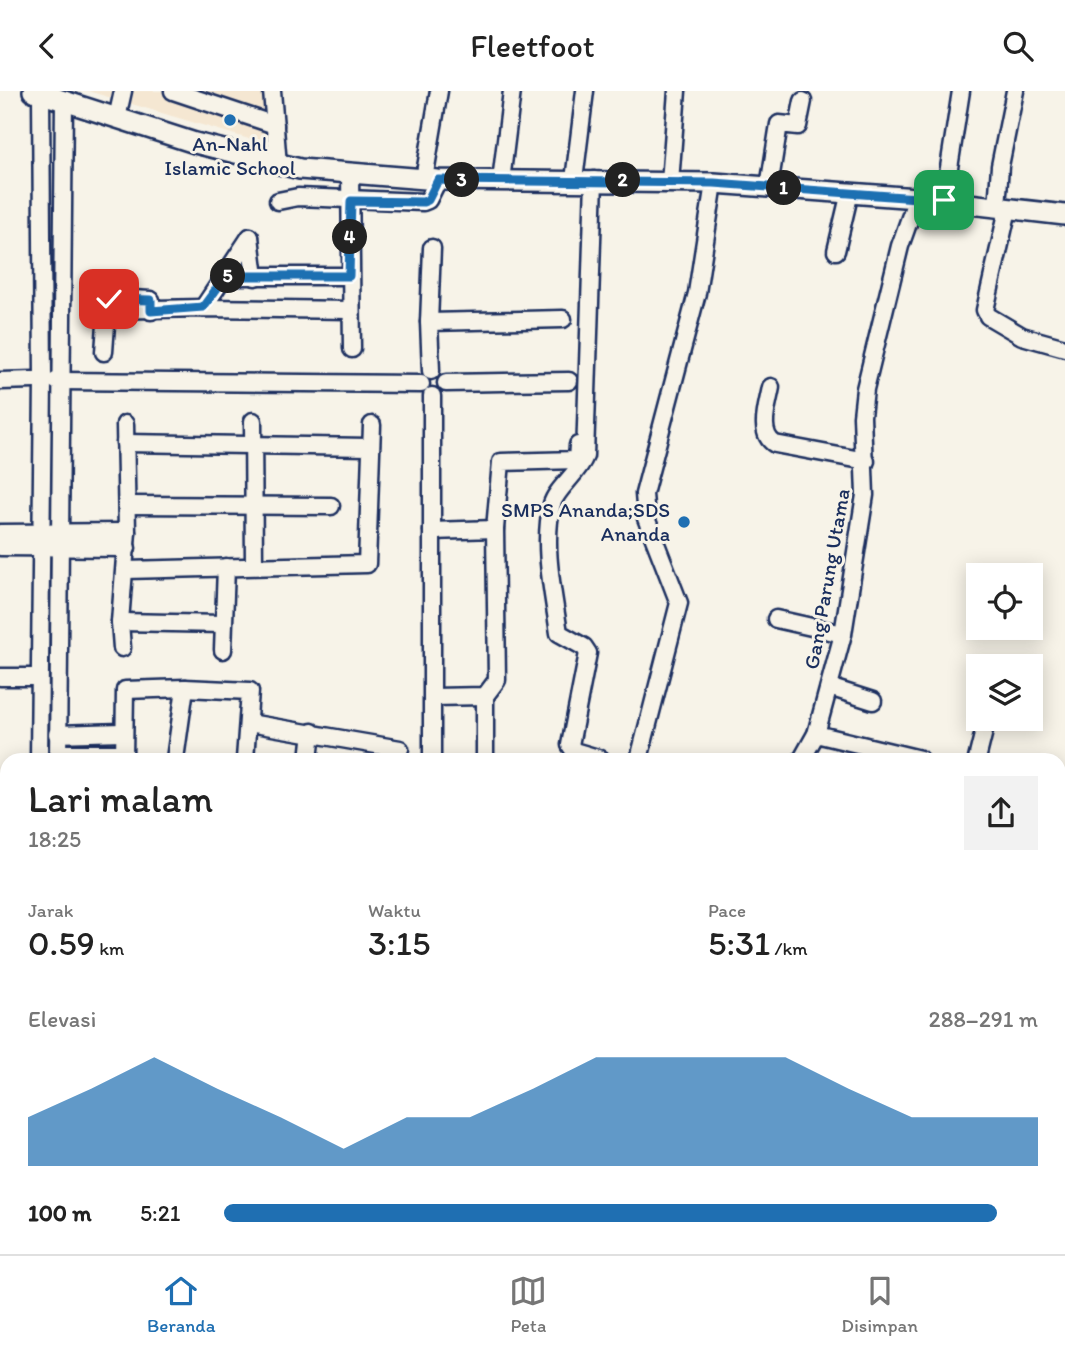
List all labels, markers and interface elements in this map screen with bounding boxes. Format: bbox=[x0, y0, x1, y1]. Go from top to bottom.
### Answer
icon: back bbox=[28, 27, 66, 65]
text: Fleetfoot bbox=[470, 27, 595, 65]
icon: search bbox=[999, 27, 1037, 65]
marker: An-Nahl Islamic School bbox=[222, 112, 238, 128]
place label: An-Nahl Islamic School bbox=[164, 131, 296, 180]
pin: 3 bbox=[444, 163, 480, 197]
pin: 2 bbox=[606, 163, 640, 197]
text: 3 bbox=[456, 168, 467, 191]
text: 2 bbox=[618, 168, 628, 191]
pin bbox=[914, 170, 974, 230]
pin: 1 bbox=[766, 171, 802, 205]
text: 1 bbox=[779, 176, 788, 199]
icon: arrive bbox=[925, 181, 963, 219]
pin: 4 bbox=[332, 219, 368, 255]
text: 4 bbox=[344, 225, 355, 248]
pin: 5 bbox=[210, 259, 246, 293]
text: 5 bbox=[223, 264, 232, 287]
pin bbox=[79, 269, 139, 329]
icon: check bbox=[90, 280, 128, 318]
street label: Gang Parung Utama bbox=[798, 487, 855, 671]
place label: SMPS Ananda;SDS Ananda bbox=[501, 497, 670, 546]
marker: SMPS Ananda;SDS Ananda bbox=[676, 514, 692, 530]
map controls bbox=[966, 563, 1043, 731]
button: locate bbox=[966, 563, 1043, 640]
button: layers bbox=[966, 654, 1043, 731]
text: Lari malam bbox=[28, 776, 213, 822]
button: share bbox=[964, 776, 1038, 850]
text: 18:25 bbox=[28, 825, 81, 853]
text: Jarak bbox=[28, 899, 73, 922]
text: Waktu bbox=[368, 899, 421, 922]
text: Pace bbox=[708, 899, 746, 922]
text: 0.59 bbox=[28, 922, 95, 964]
text: 3:15 bbox=[368, 922, 430, 964]
text: 5:31 bbox=[708, 922, 770, 964]
text: km bbox=[95, 937, 124, 960]
text: /km bbox=[770, 937, 808, 960]
text: Elevasi bbox=[28, 1005, 96, 1033]
text: 288–291 m bbox=[929, 1005, 1038, 1033]
text: 100 m bbox=[28, 1199, 92, 1227]
text: 5:21 bbox=[140, 1199, 180, 1227]
tab: Beranda bbox=[147, 1272, 216, 1337]
tab: Peta bbox=[509, 1272, 547, 1337]
tab: Disimpan bbox=[841, 1272, 918, 1337]

